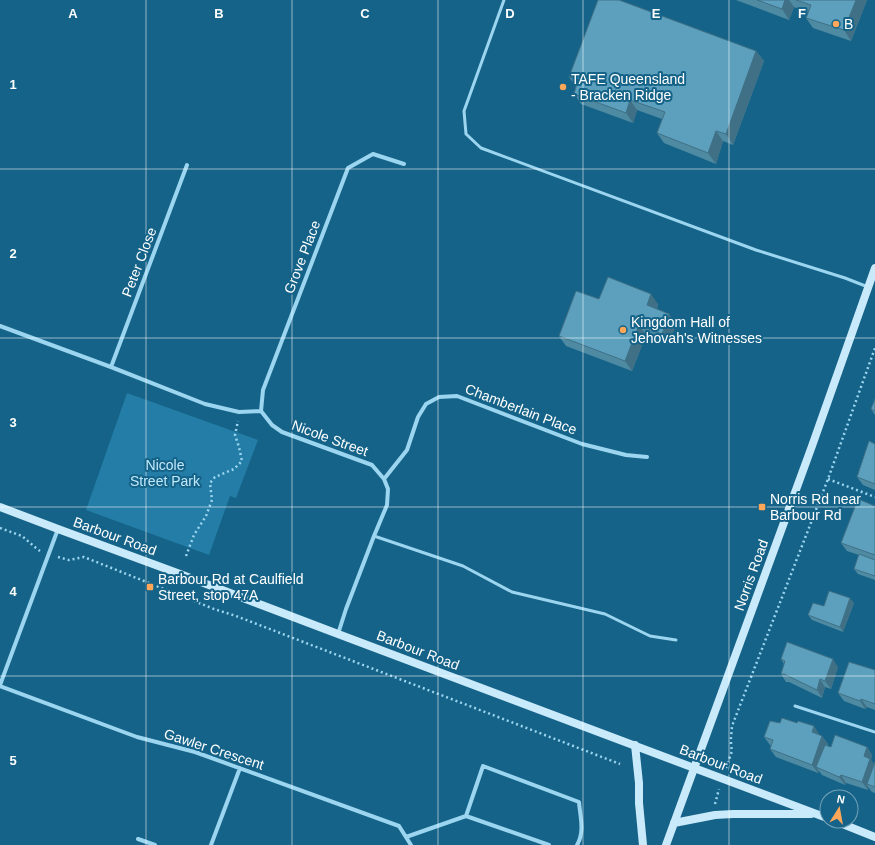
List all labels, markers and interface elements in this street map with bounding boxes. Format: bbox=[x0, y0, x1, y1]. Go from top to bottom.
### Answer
text: A bbox=[68, 6, 78, 21]
text: B bbox=[214, 6, 224, 21]
text: C bbox=[360, 6, 370, 21]
text: D bbox=[505, 6, 515, 21]
text: E bbox=[652, 6, 661, 21]
text: F bbox=[798, 6, 806, 21]
place label: B bbox=[844, 16, 853, 32]
marker: B bbox=[831, 19, 841, 29]
place label: TAFE Queensland - Bracken Ridge bbox=[571, 71, 685, 103]
text: 1 bbox=[9, 77, 17, 92]
marker: TAFE Queensland - Bracken Ridge bbox=[558, 82, 568, 92]
street label: Grove Place bbox=[281, 218, 323, 296]
street label: Peter Close bbox=[118, 225, 160, 299]
text: 2 bbox=[9, 246, 17, 261]
place label: Kingdom Hall of Jehovah's Witnesses bbox=[631, 314, 762, 346]
marker: Kingdom Hall of Jehovah's Witnesses bbox=[618, 325, 628, 335]
street label: Chamberlain Place bbox=[463, 380, 579, 438]
text: 3 bbox=[9, 415, 17, 430]
street label: Nicole Street bbox=[290, 417, 370, 459]
park label: Nicole Street Park bbox=[130, 457, 201, 489]
place label: Norris Rd near Barbour Rd bbox=[770, 491, 861, 523]
marker: Norris Rd near Barbour Rd bbox=[757, 502, 767, 512]
street label: Barbour Road bbox=[71, 514, 159, 558]
street label: Norris Road bbox=[731, 537, 771, 613]
place label: Barbour Rd at Caulfield Street, stop 47A bbox=[158, 571, 304, 603]
marker: Barbour Rd at Caulfield Street, stop 47A bbox=[145, 582, 155, 592]
text: 4 bbox=[9, 584, 17, 599]
street label: Barbour Road bbox=[374, 627, 462, 673]
street label: Gawler Crescent bbox=[162, 725, 266, 773]
street label: Barbour Road bbox=[677, 741, 765, 787]
text: 5 bbox=[9, 753, 17, 768]
north arrow bbox=[819, 789, 859, 829]
text: N bbox=[836, 793, 846, 806]

